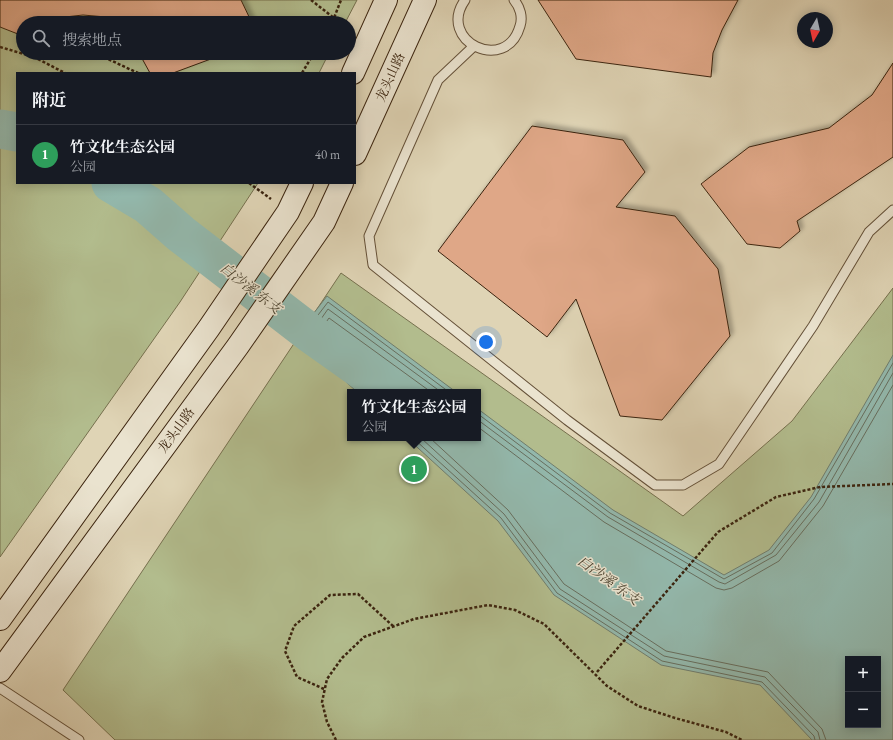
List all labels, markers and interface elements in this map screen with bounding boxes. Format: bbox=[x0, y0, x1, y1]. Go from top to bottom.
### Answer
north arrow bbox=[797, 12, 833, 48]
search box bbox=[16, 16, 356, 60]
icon: search bbox=[30, 27, 52, 49]
text: 搜索地点 bbox=[62, 30, 122, 49]
street label: 龙头山路 bbox=[372, 50, 408, 104]
text: 附近 bbox=[32, 89, 66, 111]
text: 竹文化生态公园 bbox=[70, 137, 175, 156]
text: 1 bbox=[42, 146, 48, 163]
text: 40 m bbox=[315, 146, 340, 163]
text: 公园 bbox=[70, 158, 96, 175]
water label: 白沙溪 东支 bbox=[217, 258, 287, 319]
your location bbox=[476, 332, 496, 352]
popup bbox=[347, 389, 481, 441]
text: 竹文化生态公园 bbox=[361, 397, 467, 416]
street label: 龙头山路 bbox=[154, 404, 198, 456]
text: 公园 bbox=[361, 418, 388, 435]
pin: 1 bbox=[401, 454, 427, 484]
water label: 白沙溪 东支 bbox=[574, 551, 645, 610]
map controls bbox=[845, 656, 881, 728]
button: + bbox=[845, 656, 881, 692]
button: − bbox=[845, 692, 881, 728]

